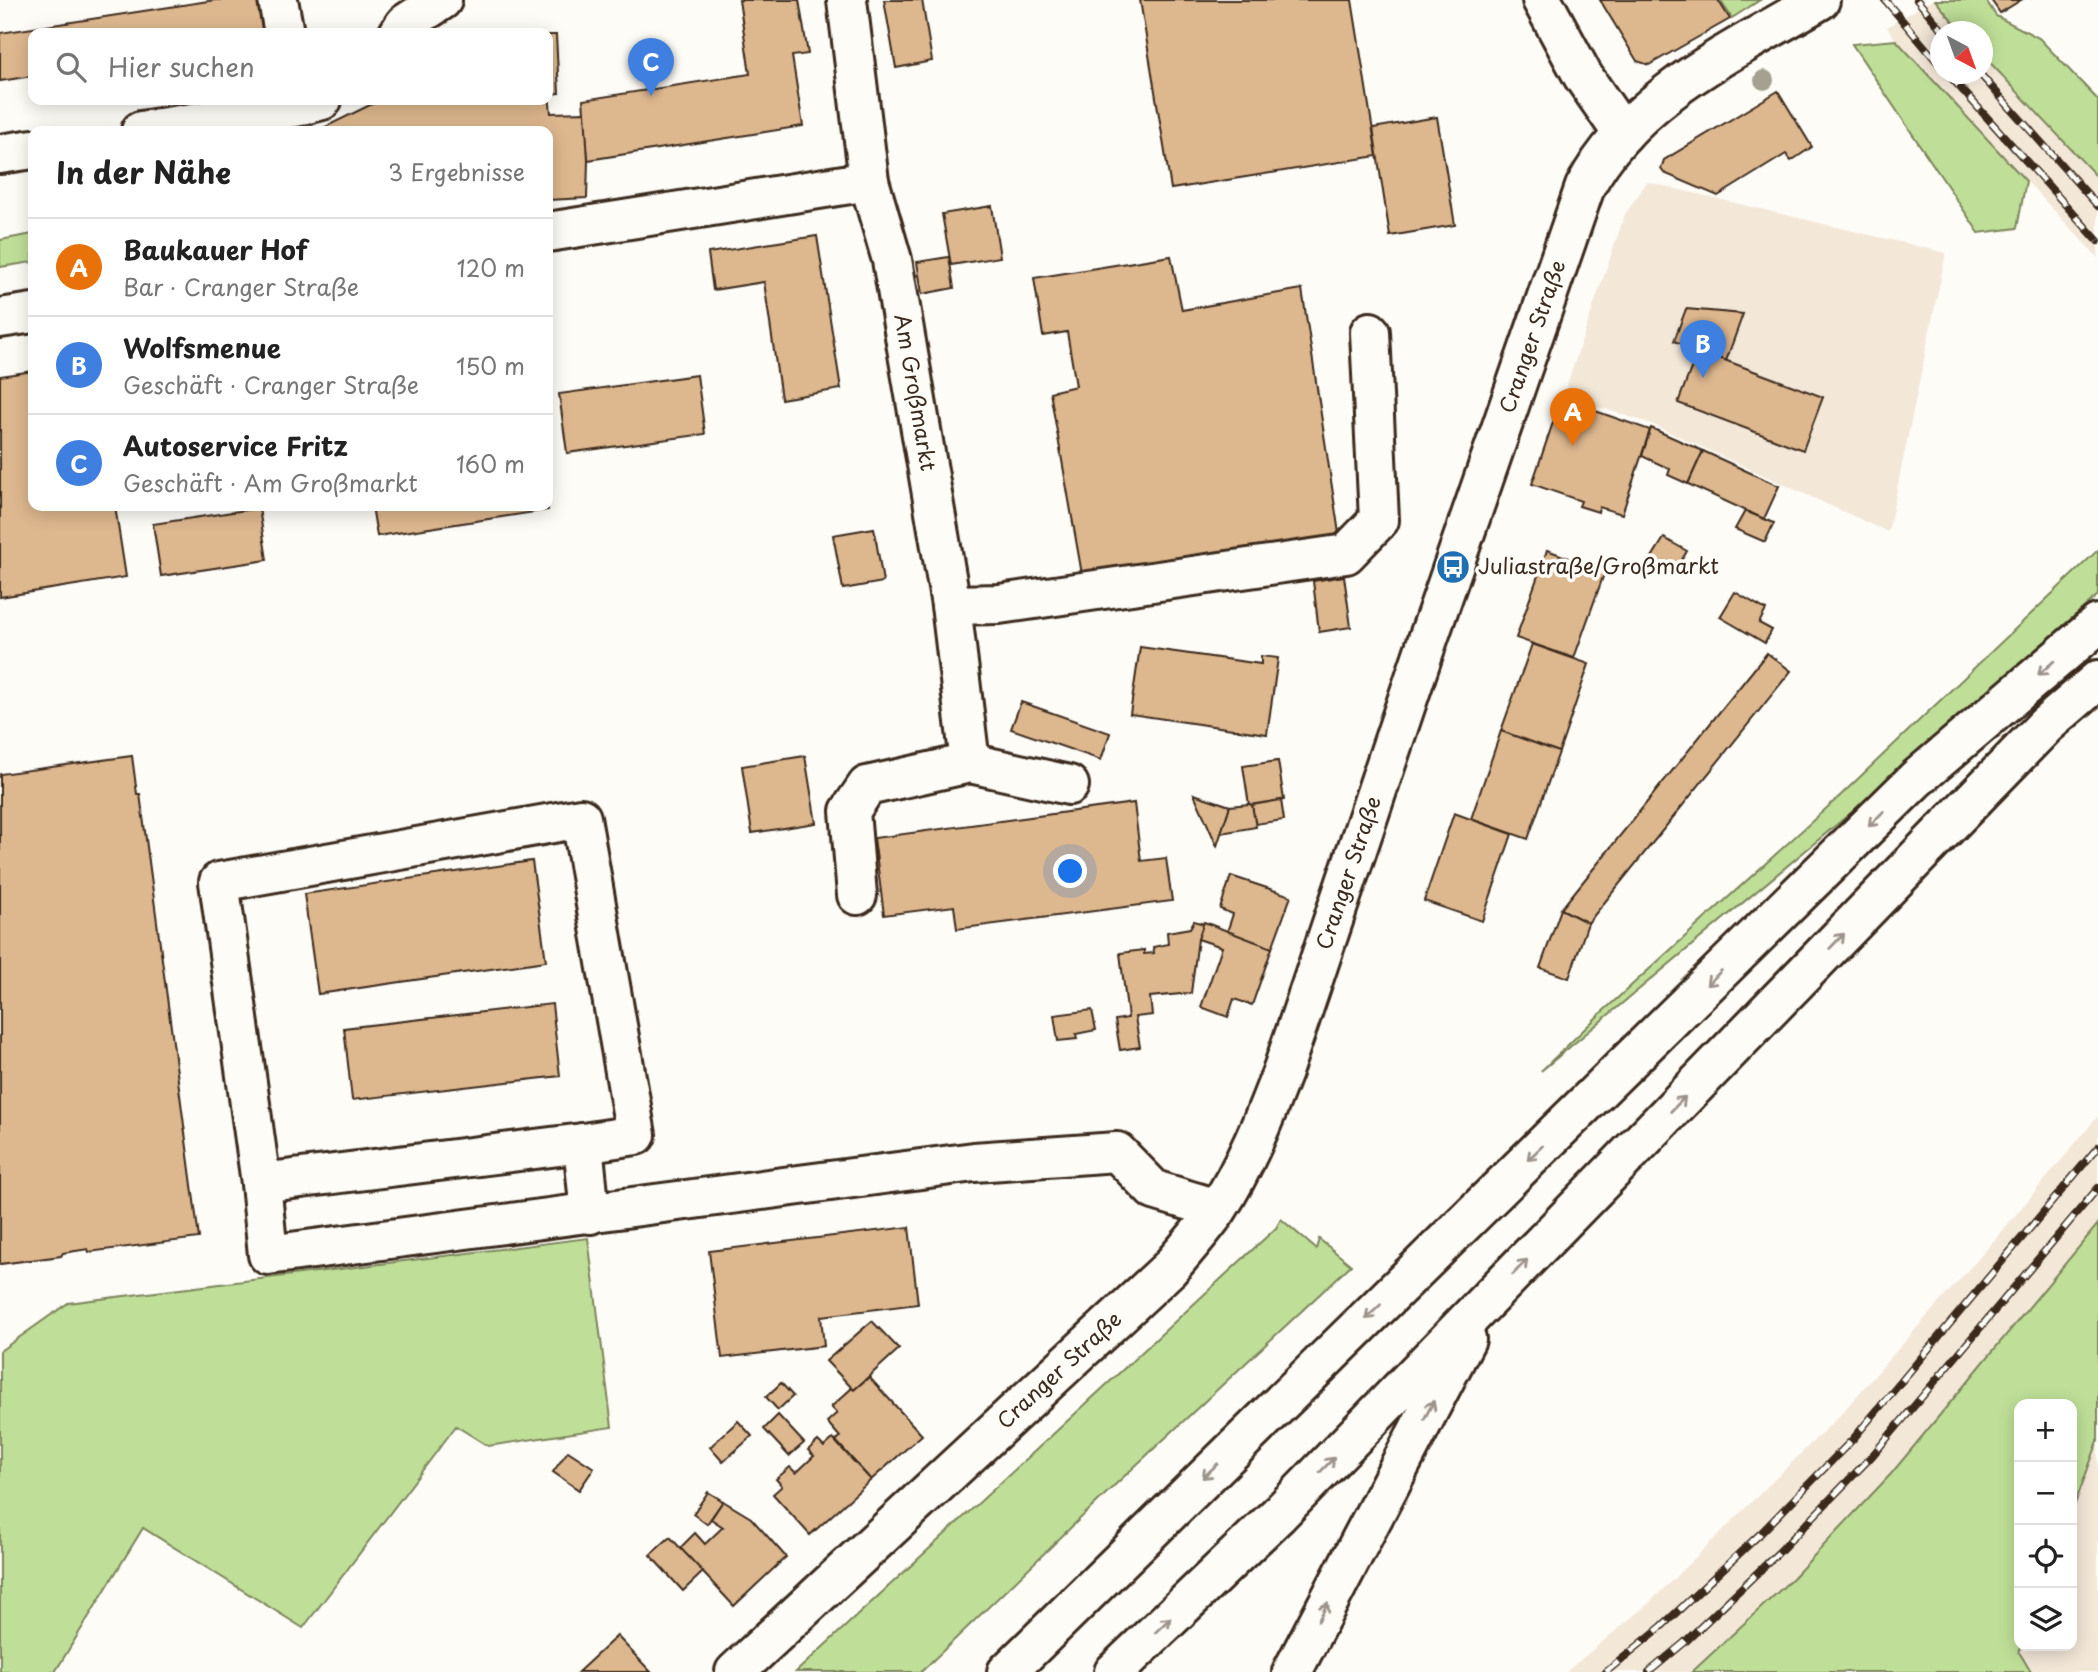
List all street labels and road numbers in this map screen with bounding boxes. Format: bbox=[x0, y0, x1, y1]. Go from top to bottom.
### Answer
street label: Cranger Straße bbox=[1490, 255, 1572, 417]
street label: Am Großmarkt bbox=[887, 311, 946, 473]
street label: Cranger Straße bbox=[1306, 792, 1388, 953]
street label: Cranger Straße bbox=[989, 1303, 1128, 1435]

